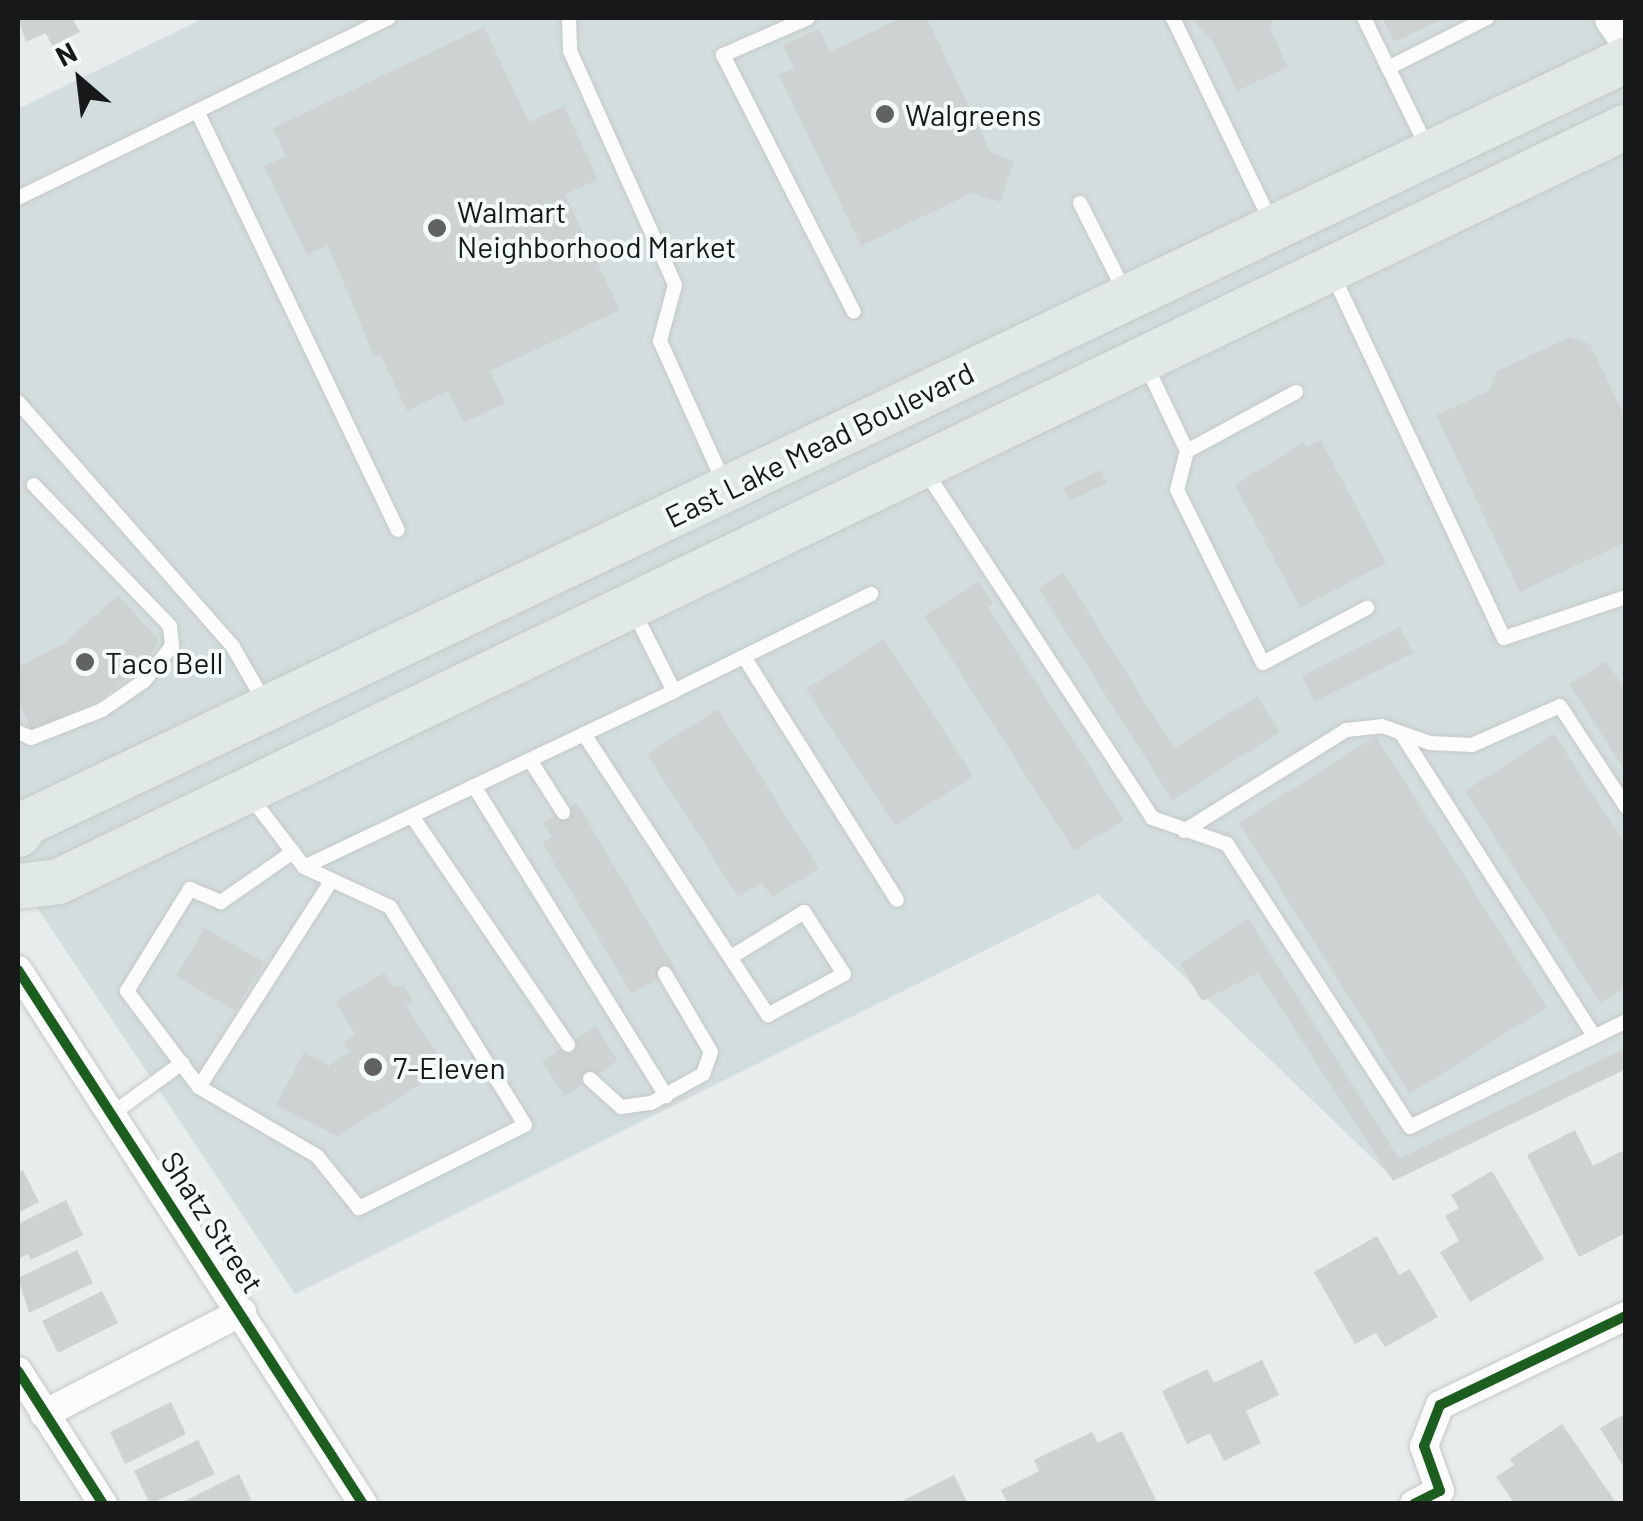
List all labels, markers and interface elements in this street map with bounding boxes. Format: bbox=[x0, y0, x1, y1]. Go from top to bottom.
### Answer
north arrow bbox=[30, 30, 130, 130]
text: N bbox=[50, 34, 82, 73]
place label: Walgreens bbox=[905, 96, 1042, 132]
marker: Walgreens bbox=[874, 103, 896, 125]
place label: Walmart Neighborhood Market bbox=[457, 193, 736, 264]
marker: Walmart Neighborhood Market bbox=[426, 217, 448, 239]
street label: East Lake Mead Boulevard bbox=[659, 354, 979, 534]
place label: Taco Bell bbox=[105, 644, 223, 680]
marker: Taco Bell bbox=[74, 651, 96, 673]
place label: 7-Eleven bbox=[393, 1049, 506, 1085]
marker: 7-Eleven bbox=[362, 1056, 384, 1078]
street label: Shatz Street bbox=[154, 1145, 272, 1299]

